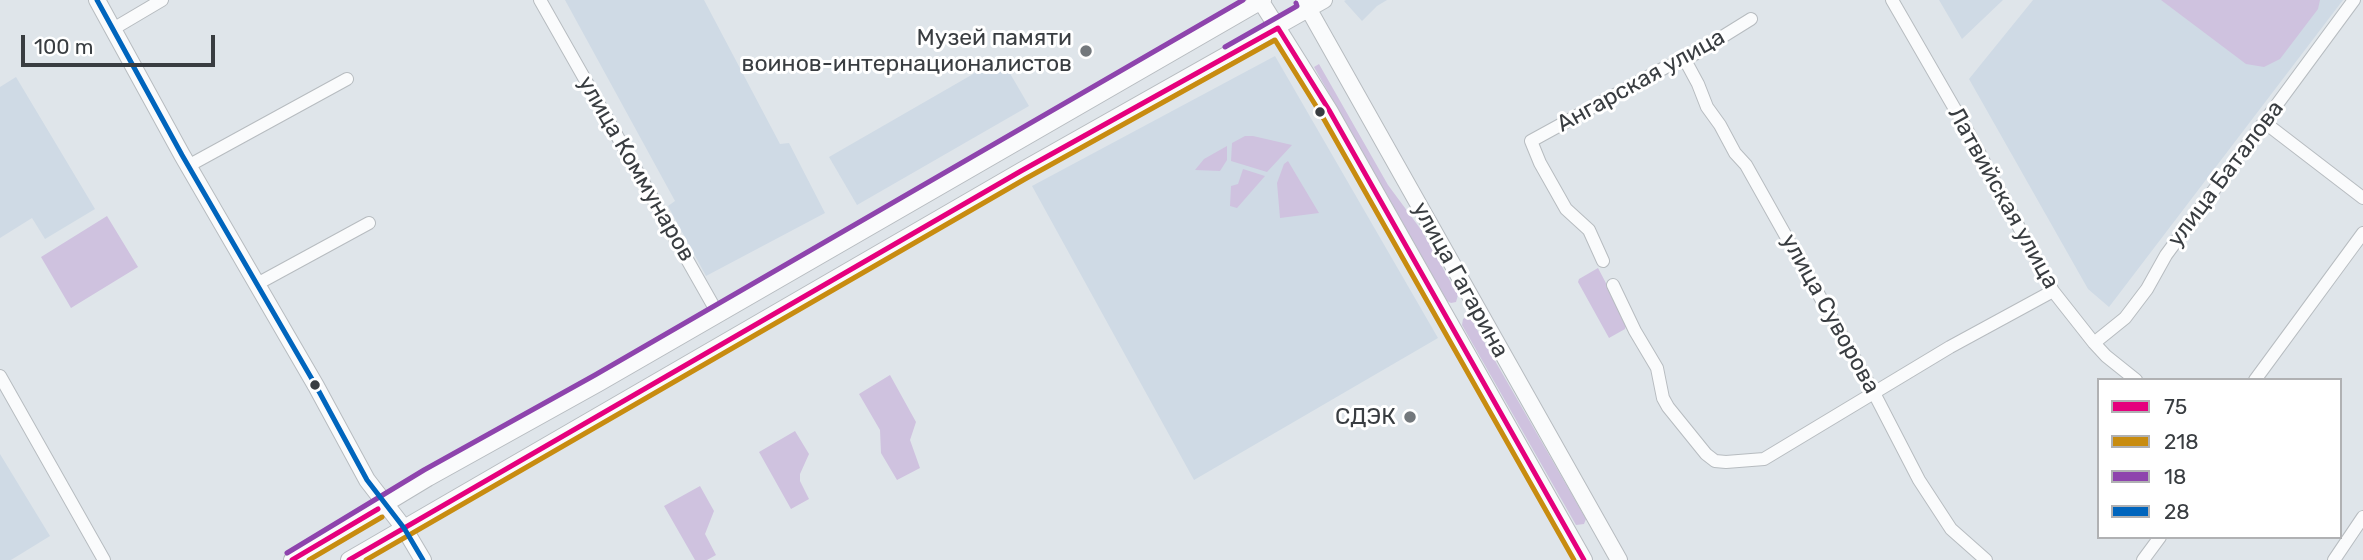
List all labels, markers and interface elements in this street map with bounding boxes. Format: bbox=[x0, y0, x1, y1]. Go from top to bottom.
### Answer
scale bar bbox=[24, 21, 219, 65]
street label: Ангарская улица bbox=[1552, 23, 1730, 139]
place label: Музей памяти воинов-интернационалистов bbox=[742, 24, 1072, 78]
text: 100 m bbox=[34, 34, 93, 59]
marker: Музей памяти воинов-интернационалистов bbox=[1078, 43, 1094, 59]
street label: улица Коммунаров bbox=[572, 71, 700, 267]
street label: улица Баталова bbox=[2162, 95, 2290, 253]
street label: Латвийская улица bbox=[1942, 102, 2064, 294]
unlabelled marker bbox=[1313, 105, 1327, 119]
street label: улица Гагарина bbox=[1406, 197, 1514, 363]
street label: улица Суворова bbox=[1775, 229, 1885, 399]
unlabelled marker bbox=[308, 378, 322, 392]
legend bbox=[2097, 378, 2342, 539]
text: 75 bbox=[2164, 394, 2187, 419]
place label: СДЭК bbox=[1335, 403, 1396, 431]
marker: СДЭК bbox=[1402, 409, 1418, 425]
text: 218 bbox=[2164, 429, 2199, 454]
text: 18 bbox=[2164, 464, 2186, 489]
text: 28 bbox=[2164, 499, 2190, 524]

